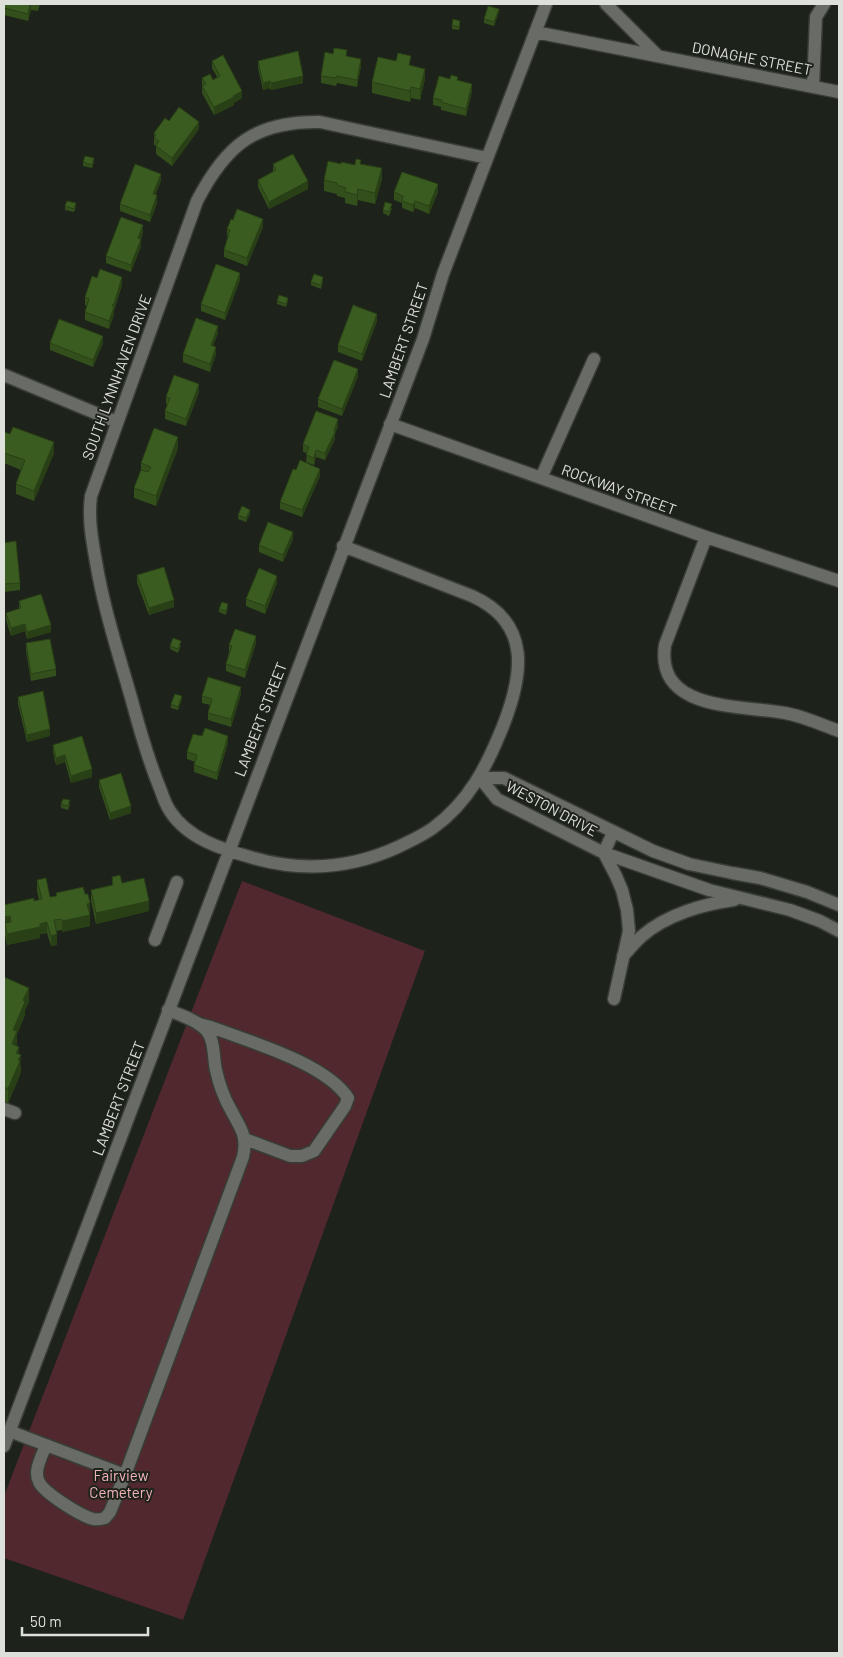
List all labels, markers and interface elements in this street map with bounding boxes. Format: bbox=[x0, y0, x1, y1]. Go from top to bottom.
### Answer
street label: DONAGHE STREET bbox=[691, 38, 813, 78]
street label: LAMBERT STREET bbox=[375, 280, 431, 400]
street label: SOUTH LYNNHAVEN DRIVE bbox=[78, 292, 154, 462]
street label: ROCKWAY STREET bbox=[559, 460, 679, 518]
street label: LAMBERT STREET bbox=[230, 659, 290, 779]
street label: WESTON DRIVE bbox=[503, 776, 601, 840]
street label: LAMBERT STREET bbox=[88, 1038, 148, 1158]
park label: Fairview Cemetery bbox=[89, 1466, 153, 1501]
scale bar bbox=[22, 1604, 149, 1636]
text: 50 m bbox=[30, 1612, 62, 1630]

